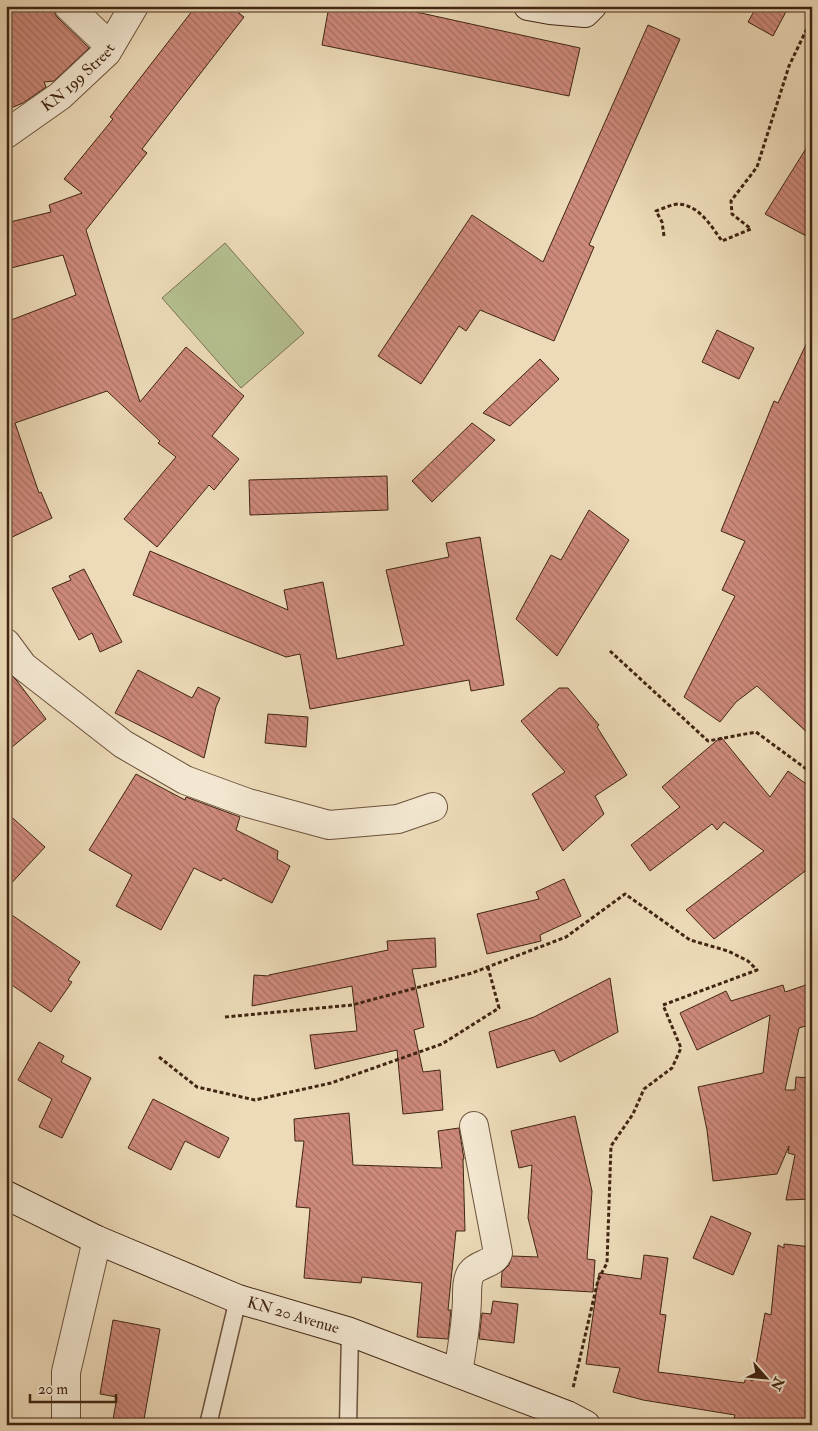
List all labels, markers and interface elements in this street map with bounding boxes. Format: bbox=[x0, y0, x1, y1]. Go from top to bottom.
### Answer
street label: KN 199 Street bbox=[37, 40, 120, 116]
street label: KN 20 Avenue bbox=[245, 1292, 342, 1338]
north arrow bbox=[740, 1354, 790, 1404]
scale bar bbox=[30, 1371, 116, 1403]
text: N bbox=[767, 1373, 788, 1394]
text: 20 m bbox=[38, 1380, 68, 1399]

